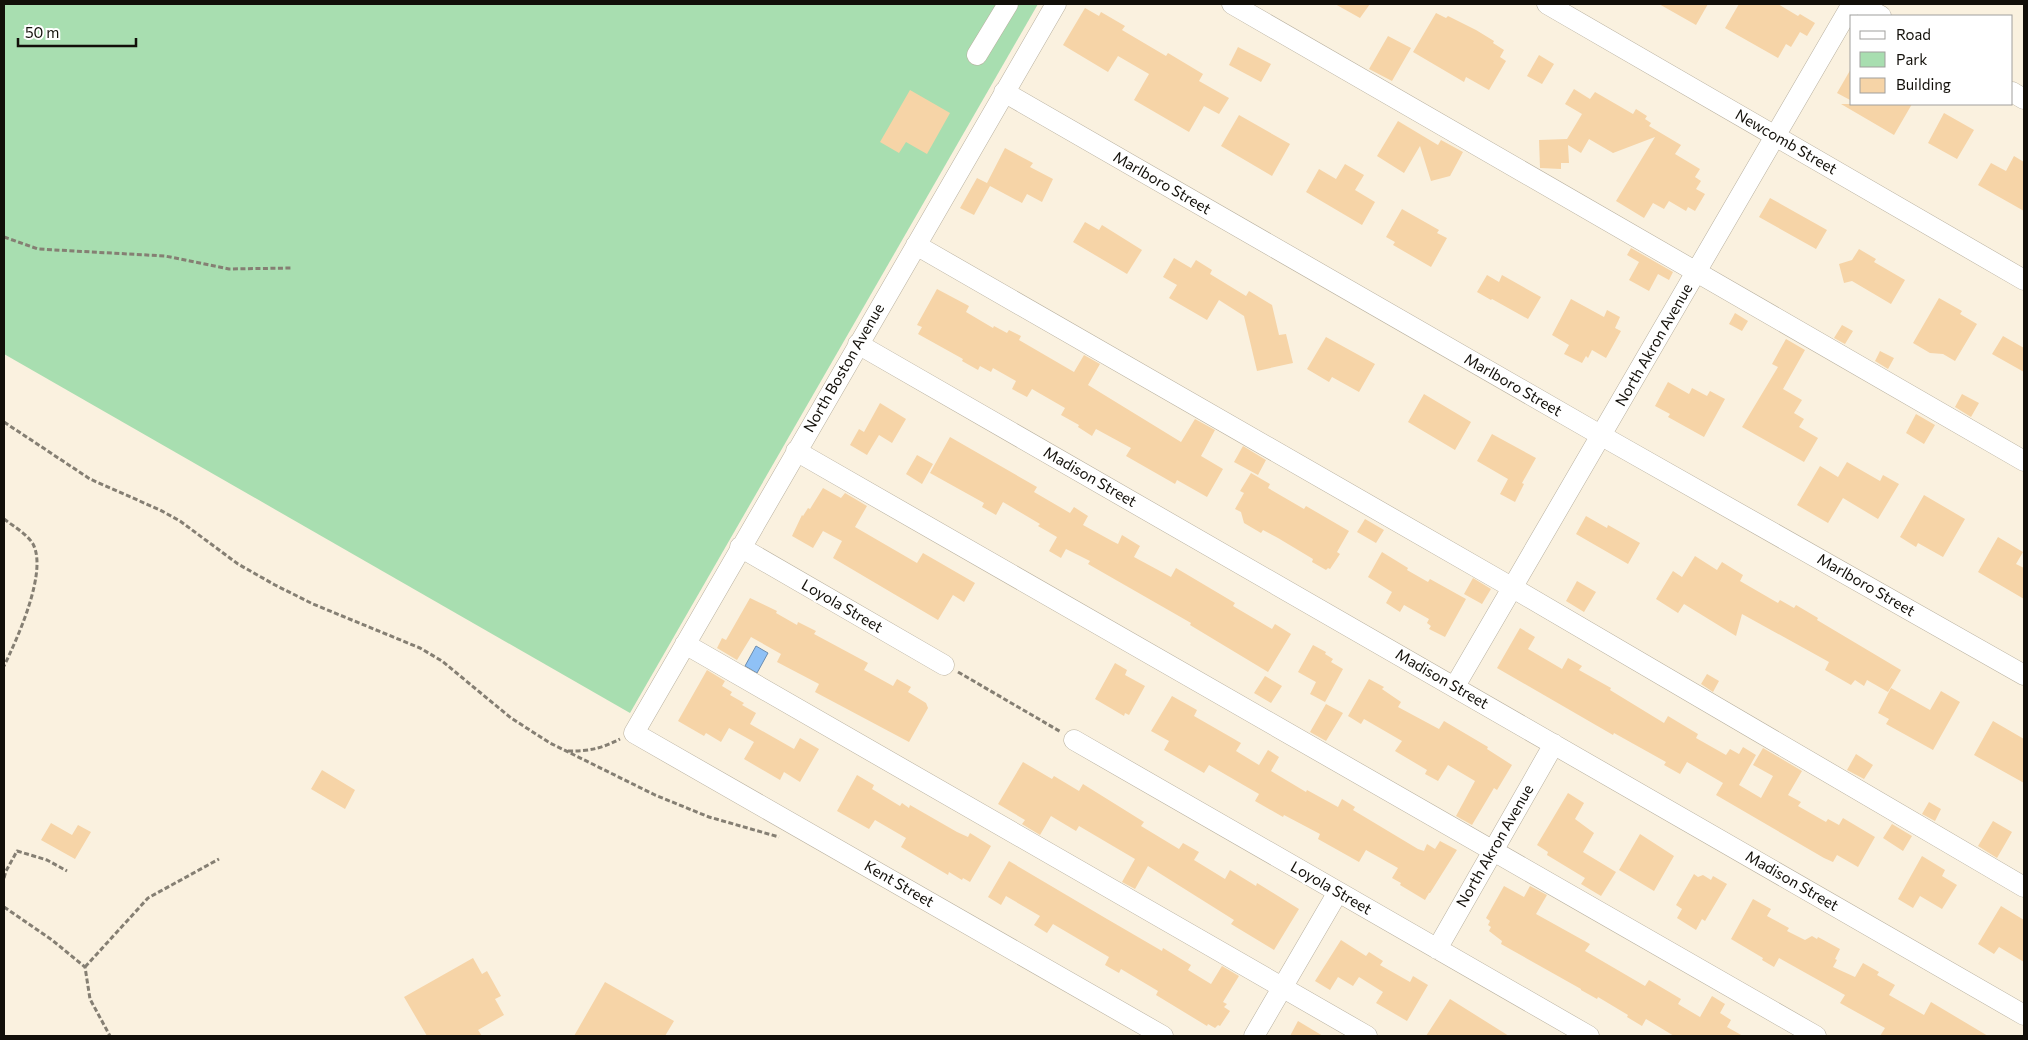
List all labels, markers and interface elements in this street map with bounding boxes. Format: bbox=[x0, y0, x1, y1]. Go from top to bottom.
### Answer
scale bar bbox=[18, 15, 135, 47]
legend bbox=[1850, 15, 2013, 105]
text: 50 m bbox=[25, 23, 59, 41]
text: Road bbox=[1896, 25, 1931, 43]
text: Park bbox=[1896, 50, 1927, 68]
text: Building bbox=[1896, 75, 1951, 93]
street label: Newcomb Street bbox=[1732, 105, 1841, 178]
street label: Marlboro Street bbox=[1111, 147, 1214, 217]
street label: North Akron Avenue bbox=[1611, 280, 1696, 409]
street label: North Boston Avenue bbox=[799, 300, 887, 435]
street label: Marlboro Street bbox=[1462, 349, 1565, 419]
street label: Madison Street bbox=[1041, 442, 1140, 510]
street label: Marlboro Street bbox=[1815, 549, 1918, 619]
street label: Loyola Street bbox=[799, 575, 886, 636]
street label: Madison Street bbox=[1393, 644, 1492, 712]
street label: North Akron Avenue bbox=[1452, 781, 1537, 910]
street label: Madison Street bbox=[1743, 846, 1842, 914]
street label: Kent Street bbox=[861, 856, 938, 910]
street label: Loyola Street bbox=[1288, 857, 1375, 918]

